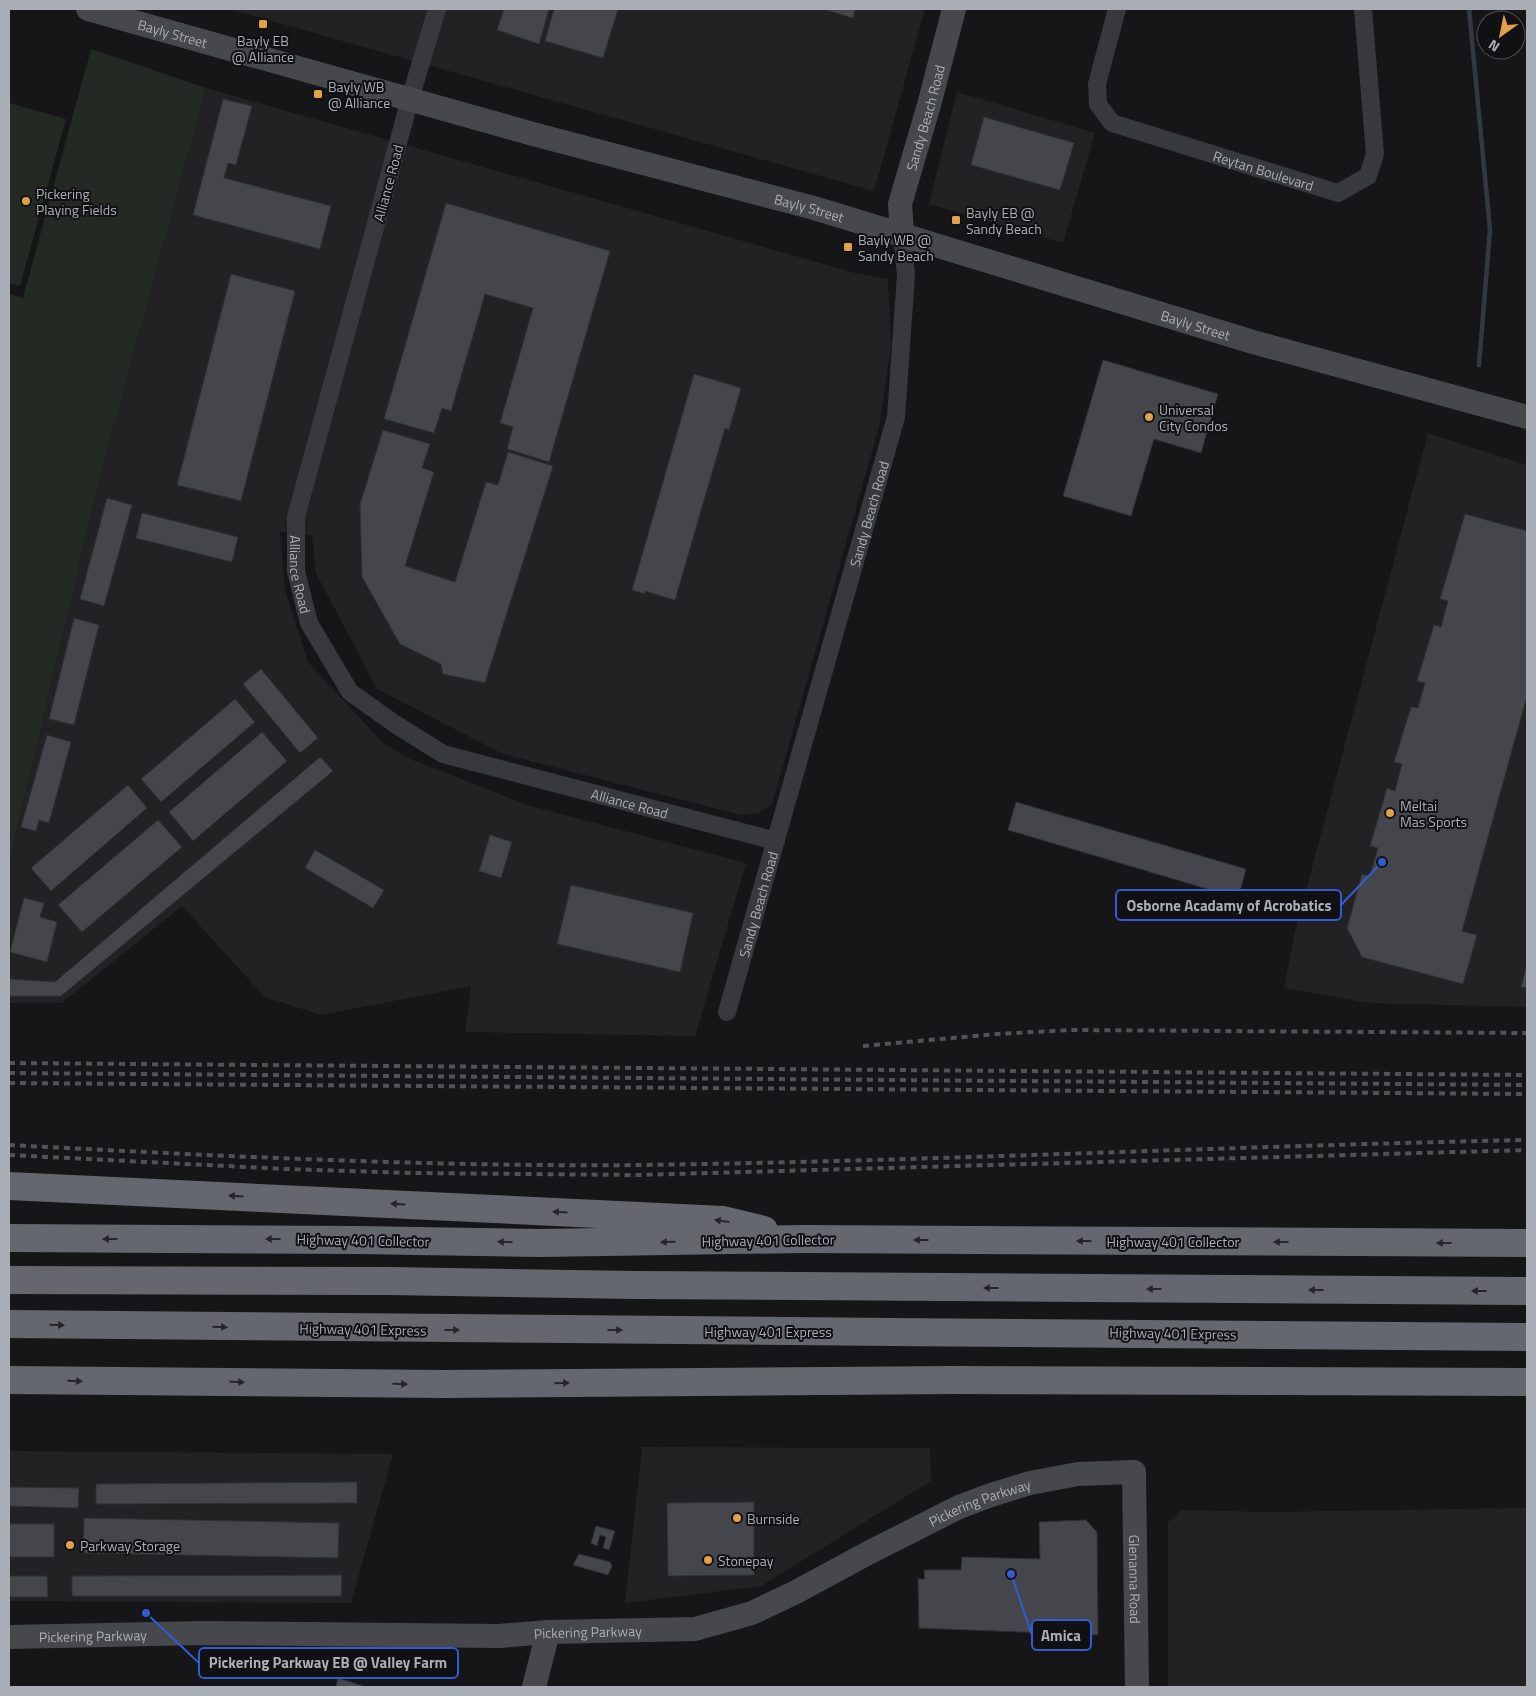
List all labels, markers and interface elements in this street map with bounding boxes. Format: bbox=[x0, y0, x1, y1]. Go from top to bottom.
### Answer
north arrow bbox=[1476, 10, 1526, 60]
street label: Bayly Street bbox=[135, 13, 210, 53]
marker: Bayly EB @ Alliance bbox=[257, 18, 269, 30]
place label: Bayly EB @ Alliance bbox=[232, 30, 294, 67]
text: N bbox=[1484, 35, 1503, 58]
street label: Sandy Beach Road bbox=[900, 62, 950, 173]
place label: Bayly WB @ Alliance bbox=[328, 76, 390, 113]
marker: Bayly WB @ Alliance bbox=[312, 88, 324, 100]
street label: Alliance Road bbox=[368, 142, 408, 224]
street label: Reytan Boulevard bbox=[1211, 145, 1317, 195]
place label: Pickering Playing Fields bbox=[36, 183, 117, 220]
street label: Bayly Street bbox=[772, 188, 847, 227]
marker: Pickering Playing Fields bbox=[20, 195, 32, 207]
place label: Bayly EB @ Sandy Beach bbox=[966, 202, 1042, 239]
marker: Bayly EB @ Sandy Beach bbox=[950, 214, 962, 226]
place label: Bayly WB @ Sandy Beach bbox=[858, 229, 934, 266]
marker: Bayly WB @ Sandy Beach bbox=[842, 241, 854, 253]
street label: Bayly Street bbox=[1159, 304, 1233, 345]
place label: Universal City Condos bbox=[1159, 399, 1228, 436]
marker: Universal City Condos bbox=[1143, 411, 1155, 423]
street label: Sandy Beach Road bbox=[844, 458, 894, 569]
street label: Alliance Road bbox=[286, 535, 317, 616]
street label: Alliance Road bbox=[589, 783, 671, 823]
place label: Meltai Mas Sports bbox=[1400, 795, 1467, 832]
marker: Meltai Mas Sports bbox=[1384, 807, 1396, 819]
street label: Sandy Beach Road bbox=[733, 849, 783, 960]
callout: Osborne Acadamy of Acrobatics bbox=[1116, 890, 1341, 920]
text: Osborne Acadamy of Acrobatics bbox=[1126, 894, 1332, 917]
one-way arrow bbox=[227, 1192, 243, 1200]
one-way arrow bbox=[390, 1199, 406, 1207]
one-way arrow bbox=[552, 1207, 568, 1215]
one-way arrow bbox=[714, 1217, 730, 1225]
street label: Highway 401 Collector bbox=[296, 1228, 430, 1252]
street label: Highway 401 Collector bbox=[701, 1228, 835, 1252]
street label: Highway 401 Collector bbox=[1107, 1231, 1240, 1252]
one-way arrow bbox=[102, 1235, 118, 1243]
one-way arrow bbox=[265, 1235, 281, 1243]
one-way arrow bbox=[913, 1236, 929, 1244]
one-way arrow bbox=[1075, 1237, 1091, 1245]
one-way arrow bbox=[497, 1238, 513, 1246]
one-way arrow bbox=[660, 1238, 676, 1246]
one-way arrow bbox=[1273, 1238, 1289, 1246]
one-way arrow bbox=[1435, 1238, 1451, 1246]
one-way arrow bbox=[983, 1284, 999, 1292]
one-way arrow bbox=[1145, 1285, 1161, 1293]
one-way arrow bbox=[1308, 1286, 1324, 1294]
one-way arrow bbox=[1470, 1287, 1486, 1295]
street label: Highway 401 Express bbox=[299, 1317, 427, 1341]
one-way arrow bbox=[50, 1321, 66, 1329]
street label: Highway 401 Express bbox=[704, 1321, 832, 1342]
street label: Highway 401 Express bbox=[1109, 1321, 1237, 1345]
one-way arrow bbox=[212, 1323, 228, 1331]
one-way arrow bbox=[445, 1326, 461, 1334]
one-way arrow bbox=[607, 1326, 623, 1334]
one-way arrow bbox=[67, 1377, 83, 1385]
one-way arrow bbox=[230, 1378, 246, 1386]
one-way arrow bbox=[555, 1379, 571, 1387]
one-way arrow bbox=[392, 1380, 408, 1388]
street label: Pickering Parkway bbox=[925, 1473, 1033, 1531]
place label: Burnside bbox=[747, 1508, 799, 1529]
marker: Burnside bbox=[731, 1512, 743, 1524]
street label: Glenanna Road bbox=[1124, 1534, 1147, 1624]
place label: Parkway Storage bbox=[80, 1535, 180, 1556]
marker: Parkway Storage bbox=[64, 1539, 76, 1551]
place label: Stonepay bbox=[718, 1550, 774, 1571]
marker: Stonepay bbox=[702, 1554, 714, 1566]
street label: Pickering Parkway bbox=[533, 1620, 642, 1644]
callout: Amica bbox=[1032, 1620, 1091, 1650]
street label: Pickering Parkway bbox=[39, 1624, 147, 1647]
text: Amica bbox=[1041, 1624, 1081, 1647]
callout: Pickering Parkway EB @ Valley Farm bbox=[199, 1648, 458, 1678]
text: Pickering Parkway EB @ Valley Farm bbox=[209, 1651, 447, 1674]

